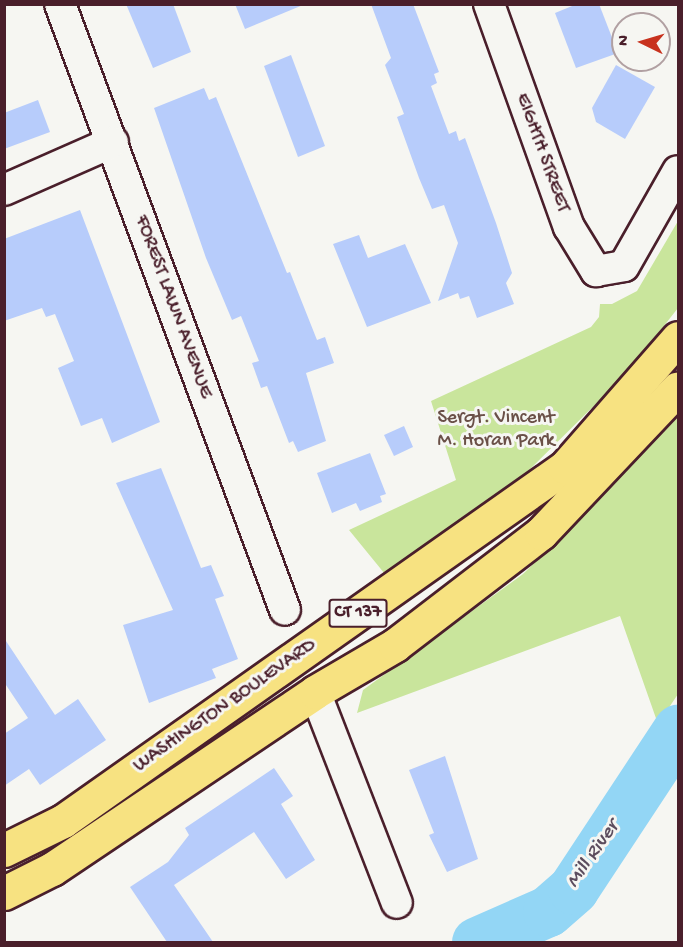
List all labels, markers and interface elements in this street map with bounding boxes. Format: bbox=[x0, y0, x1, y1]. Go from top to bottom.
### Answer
north arrow bbox=[611, 12, 671, 72]
text: N bbox=[615, 35, 634, 47]
street label: EIGHTH STREET bbox=[509, 90, 575, 216]
street label: FOREST LAWN AVENUE bbox=[129, 212, 217, 402]
park label: Sergt. Vincent M. Horan Park bbox=[437, 407, 555, 454]
road number: CT 137 bbox=[328, 598, 388, 628]
street label: WASHINGTON BOULEVARD bbox=[129, 634, 321, 778]
water label: Mill River bbox=[562, 816, 626, 894]

